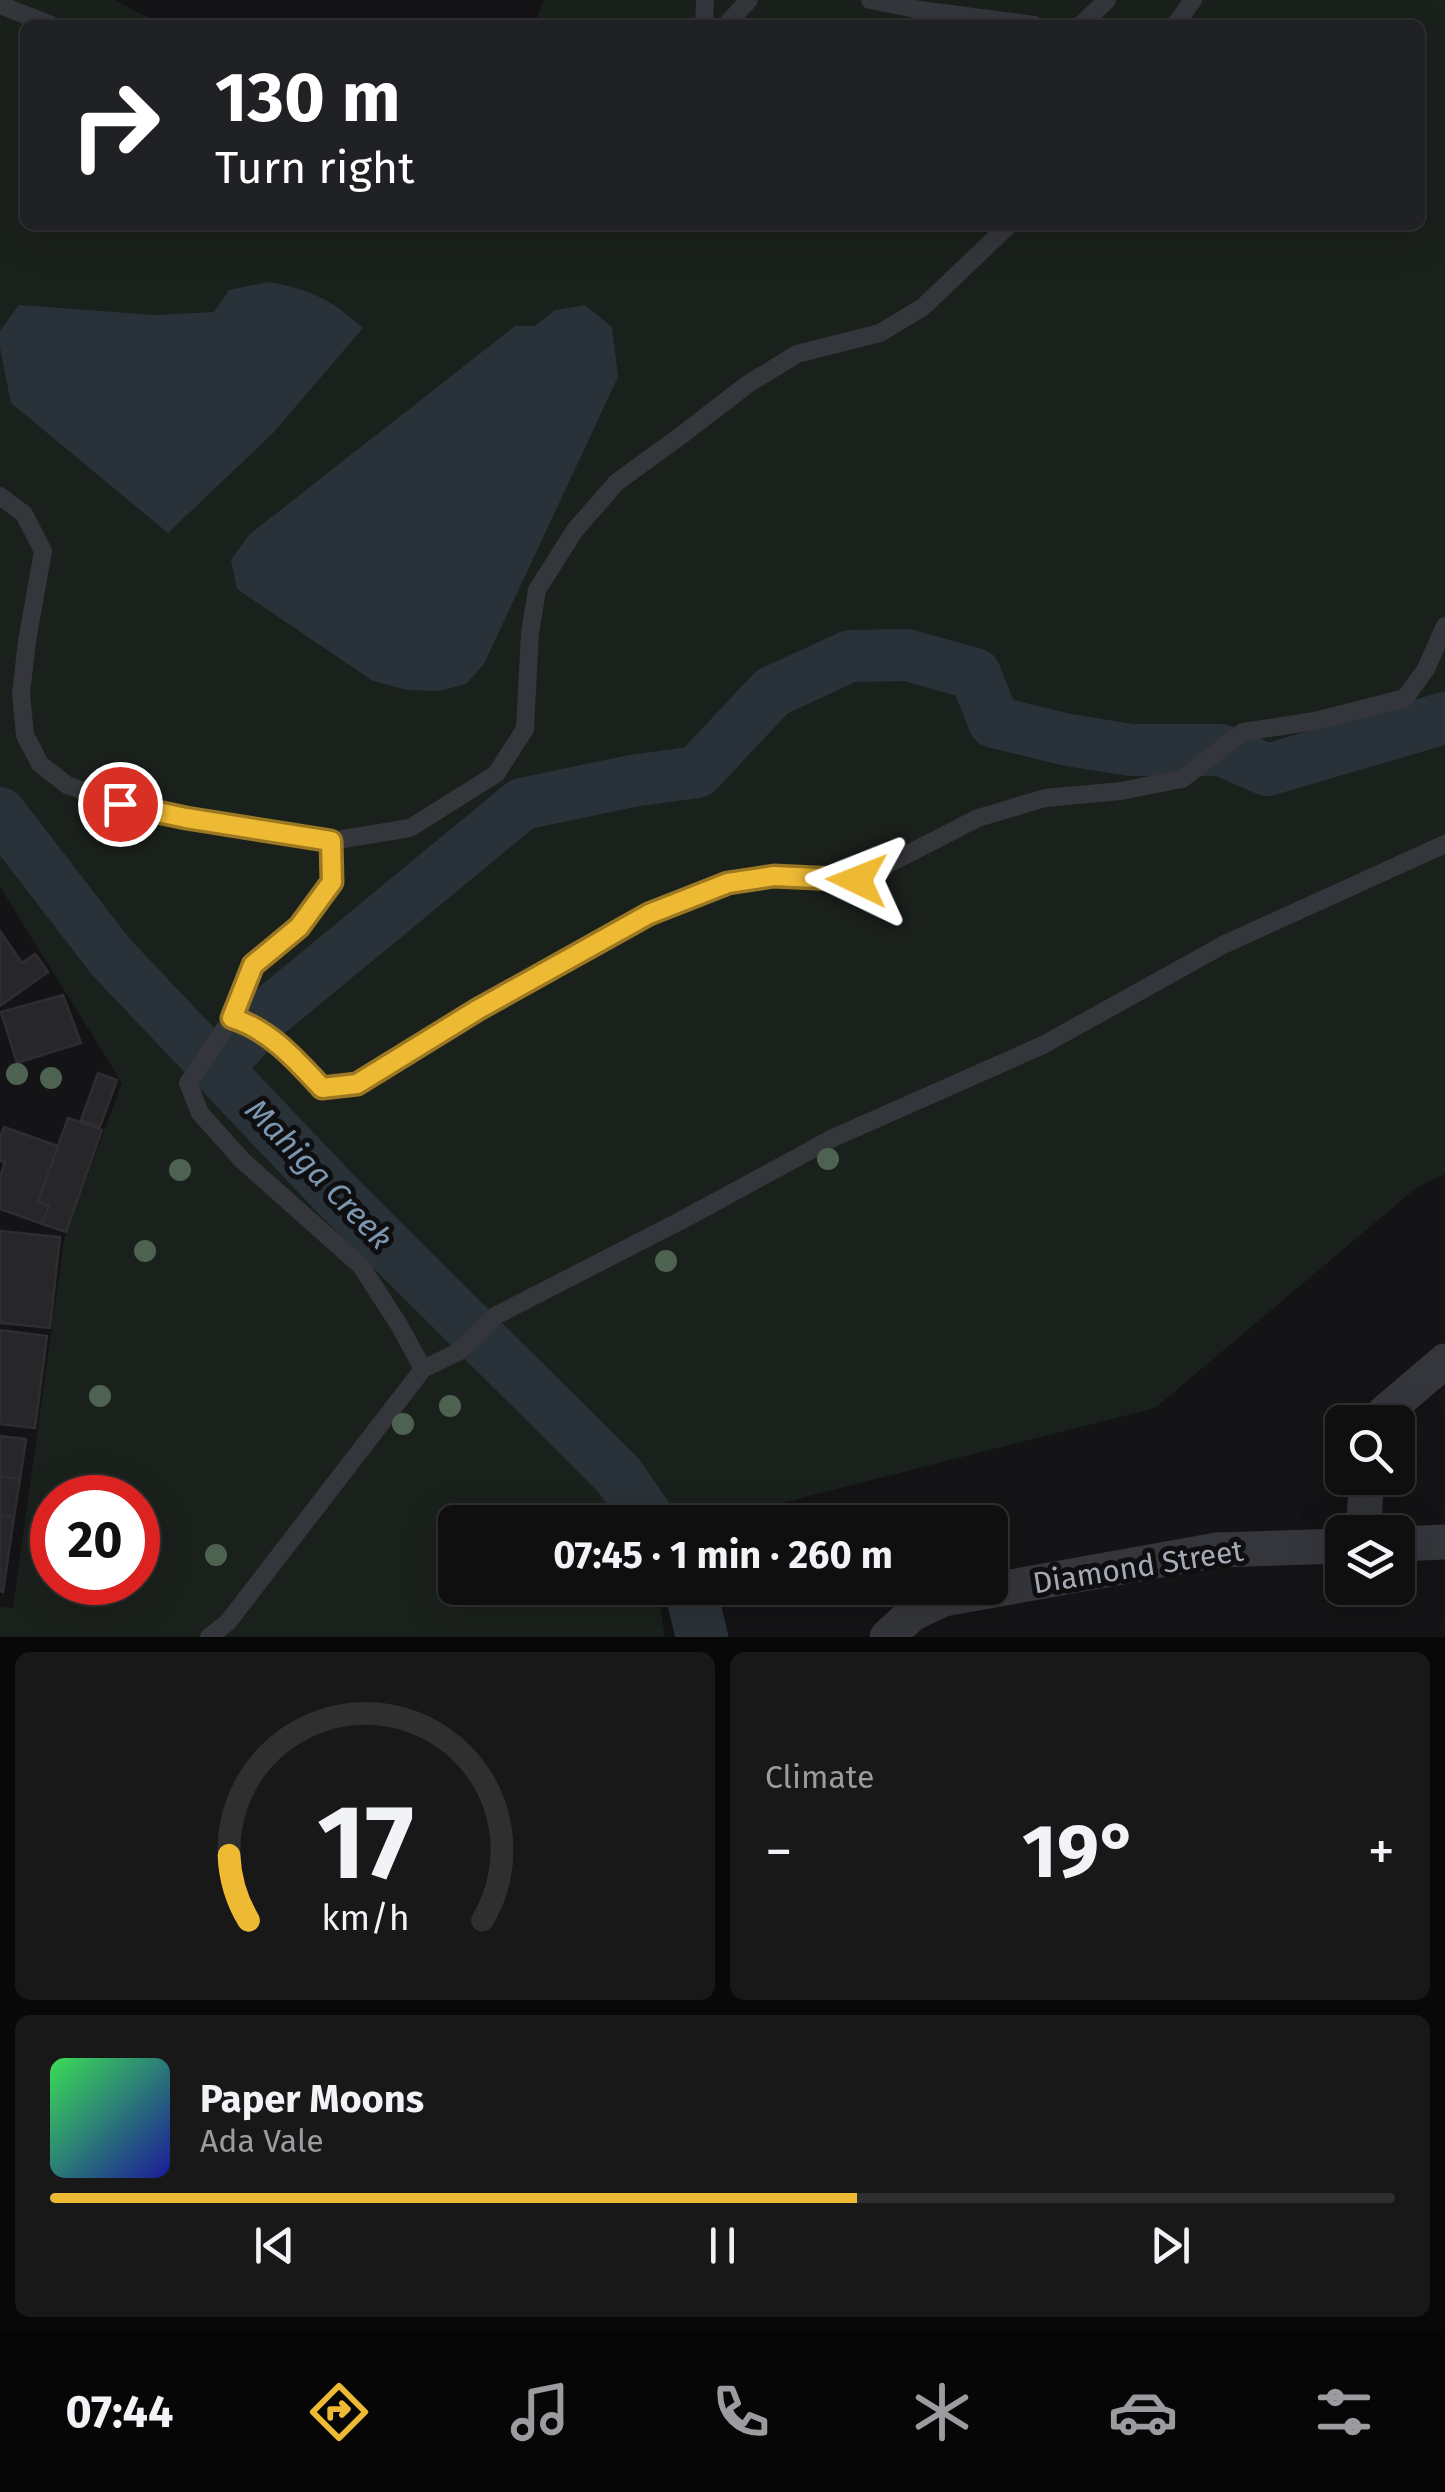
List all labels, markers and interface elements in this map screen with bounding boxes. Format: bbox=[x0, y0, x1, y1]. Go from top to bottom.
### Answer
text: 130 m bbox=[215, 56, 401, 140]
icon: right bbox=[50, 60, 180, 190]
text: Turn right bbox=[215, 141, 414, 195]
pin bbox=[78, 762, 163, 847]
icon: arrive bbox=[93, 777, 148, 832]
position arrow bbox=[805, 828, 909, 932]
water label: Mahiga Creek bbox=[238, 1091, 400, 1257]
map controls bbox=[1325, 1405, 1415, 1605]
button: search bbox=[1325, 1405, 1415, 1495]
speed limit sign: 20 bbox=[30, 1475, 160, 1605]
button: layers bbox=[1325, 1515, 1415, 1605]
text: 07:45 · 1 min · 260 m bbox=[553, 1532, 893, 1578]
street label: Diamond Street bbox=[1030, 1533, 1246, 1601]
text: Climate bbox=[765, 1758, 874, 1796]
text: 17 bbox=[317, 1781, 413, 1906]
text: 19° bbox=[1022, 1807, 1138, 1897]
text: − bbox=[765, 1819, 793, 1885]
text: + bbox=[1368, 1819, 1395, 1885]
text: km/h bbox=[321, 1897, 409, 1939]
text: Paper Moons bbox=[200, 2076, 424, 2122]
text: Ada Vale bbox=[200, 2122, 324, 2160]
icon: previous bbox=[247, 2218, 302, 2273]
icon: pause bbox=[695, 2218, 750, 2273]
icon: next bbox=[1143, 2218, 1198, 2273]
icon: directions bbox=[304, 2377, 374, 2447]
icon: music bbox=[505, 2377, 575, 2447]
icon: phone bbox=[706, 2377, 776, 2447]
icon: climate bbox=[907, 2377, 977, 2447]
icon: car bbox=[1108, 2377, 1178, 2447]
icon: filters bbox=[1309, 2377, 1379, 2447]
text: 07:44 bbox=[66, 2385, 173, 2439]

